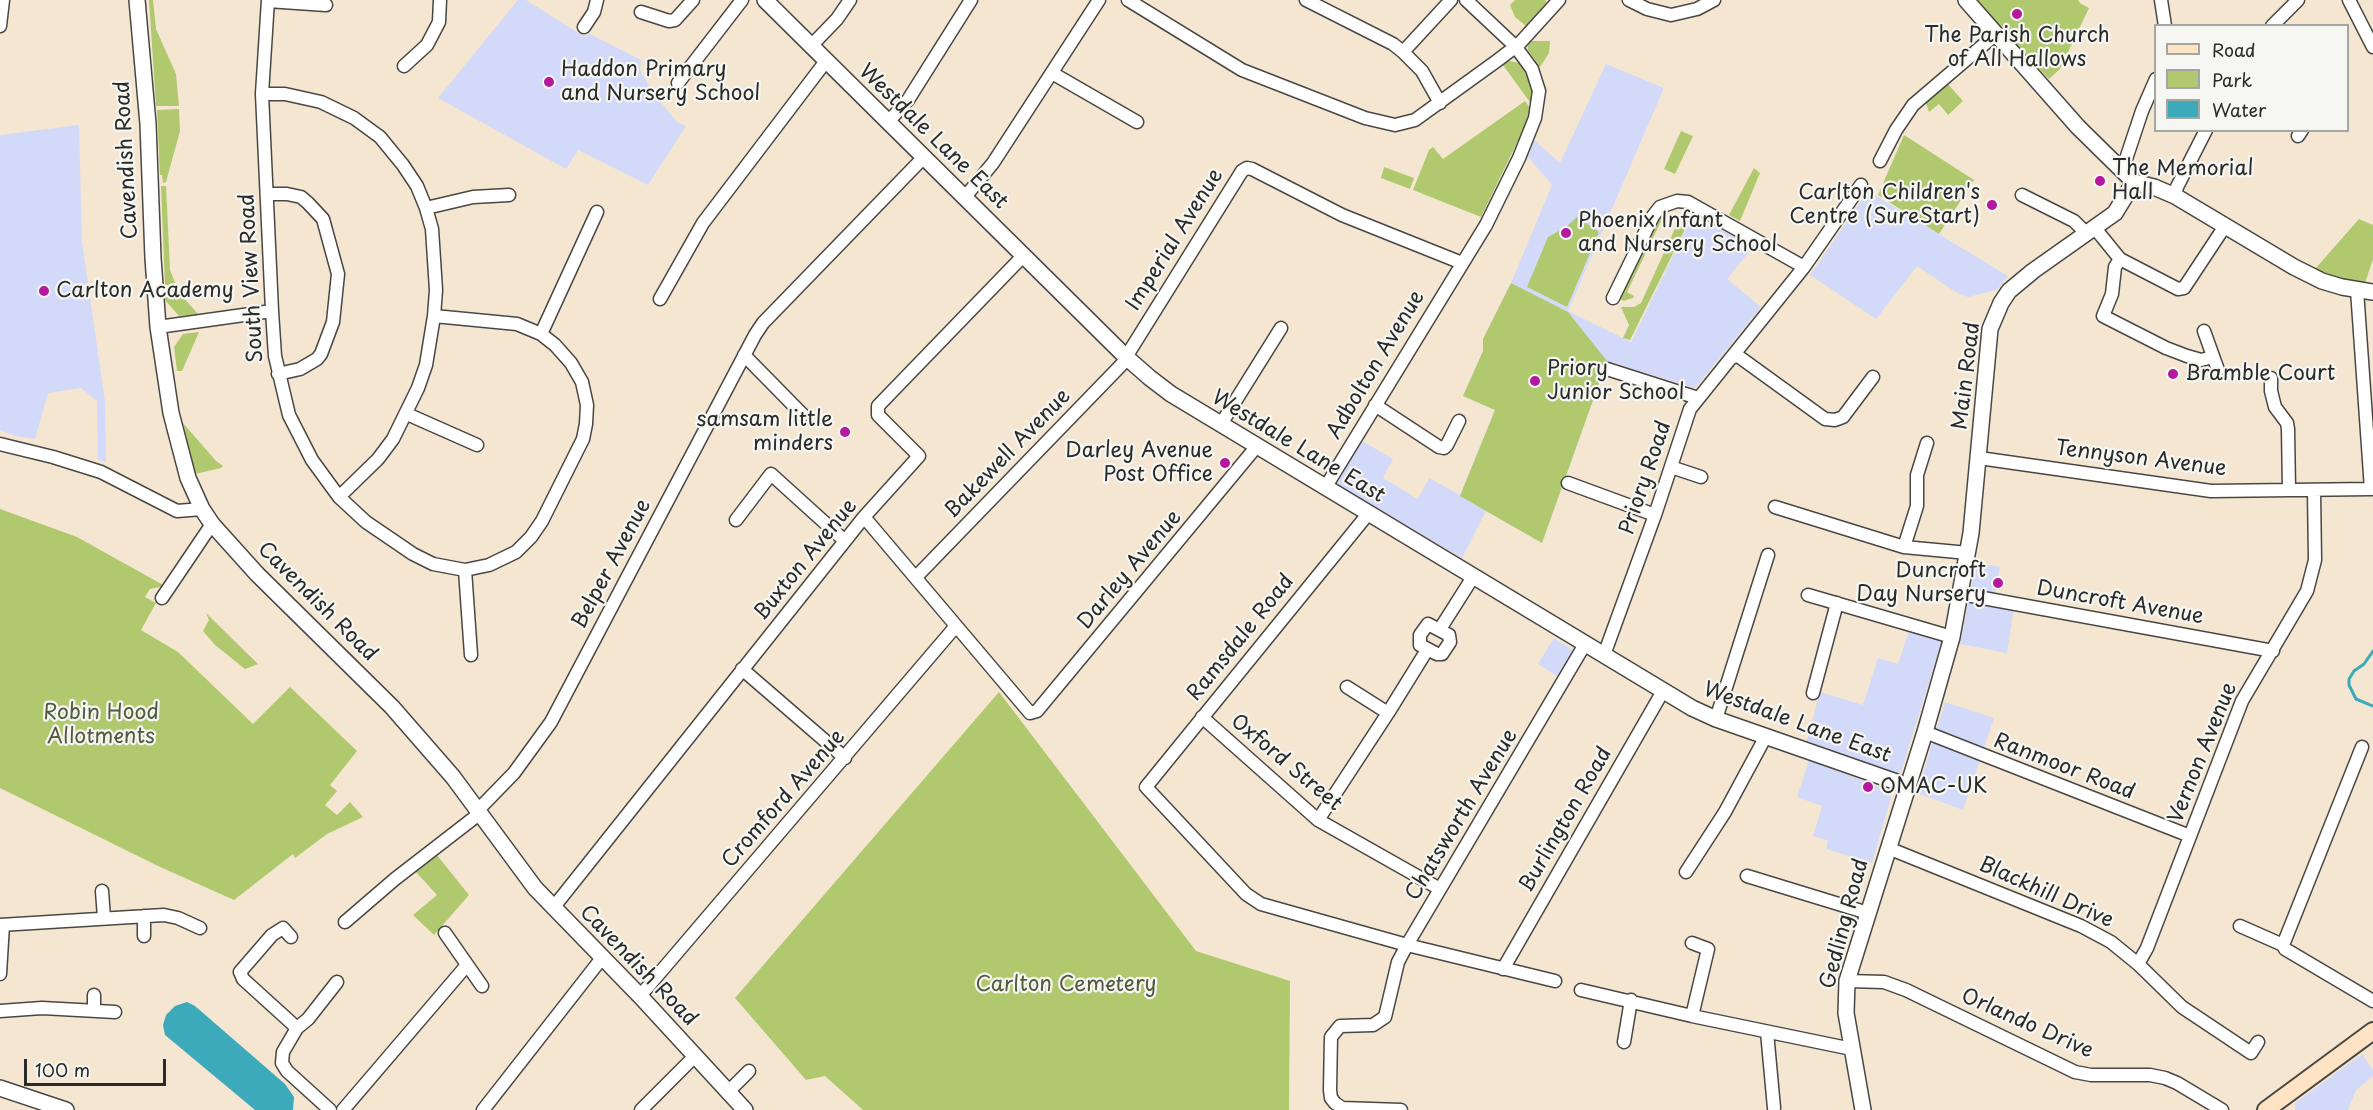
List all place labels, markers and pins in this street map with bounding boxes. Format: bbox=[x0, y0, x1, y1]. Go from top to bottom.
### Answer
marker: The Parish Church of All Hallows bbox=[2010, 7, 2024, 21]
place label: The Parish Church of All Hallows bbox=[1924, 23, 2110, 73]
place label: Haddon Primary and Nursery School bbox=[561, 57, 760, 107]
marker: Haddon Primary and Nursery School bbox=[542, 75, 556, 89]
place label: The Memorial Hall bbox=[2112, 156, 2254, 206]
marker: The Memorial Hall bbox=[2093, 174, 2107, 188]
place label: Carlton Children's Centre (SureStart) bbox=[1789, 180, 1980, 230]
marker: Carlton Children's Centre (SureStart) bbox=[1985, 198, 1999, 212]
place label: Phoenix Infant and Nursery School bbox=[1578, 208, 1777, 258]
marker: Phoenix Infant and Nursery School bbox=[1559, 226, 1573, 240]
place label: Carlton Academy bbox=[56, 278, 234, 304]
marker: Carlton Academy bbox=[37, 284, 51, 298]
place label: Priory Junior School bbox=[1547, 356, 1684, 406]
place label: Bramble Court bbox=[2185, 361, 2335, 387]
marker: Bramble Court bbox=[2166, 367, 2180, 381]
marker: Priory Junior School bbox=[1528, 374, 1542, 388]
place label: samsam little minders bbox=[697, 407, 833, 457]
marker: samsam little minders bbox=[838, 425, 852, 439]
place label: Darley Avenue Post Office bbox=[1065, 438, 1213, 488]
marker: Darley Avenue Post Office bbox=[1218, 456, 1232, 470]
place label: Duncroft Day Nursery bbox=[1856, 558, 1986, 608]
marker: Duncroft Day Nursery bbox=[1991, 576, 2005, 590]
place label: OMAC-UK bbox=[1880, 774, 1987, 800]
marker: OMAC-UK bbox=[1861, 780, 1875, 794]

